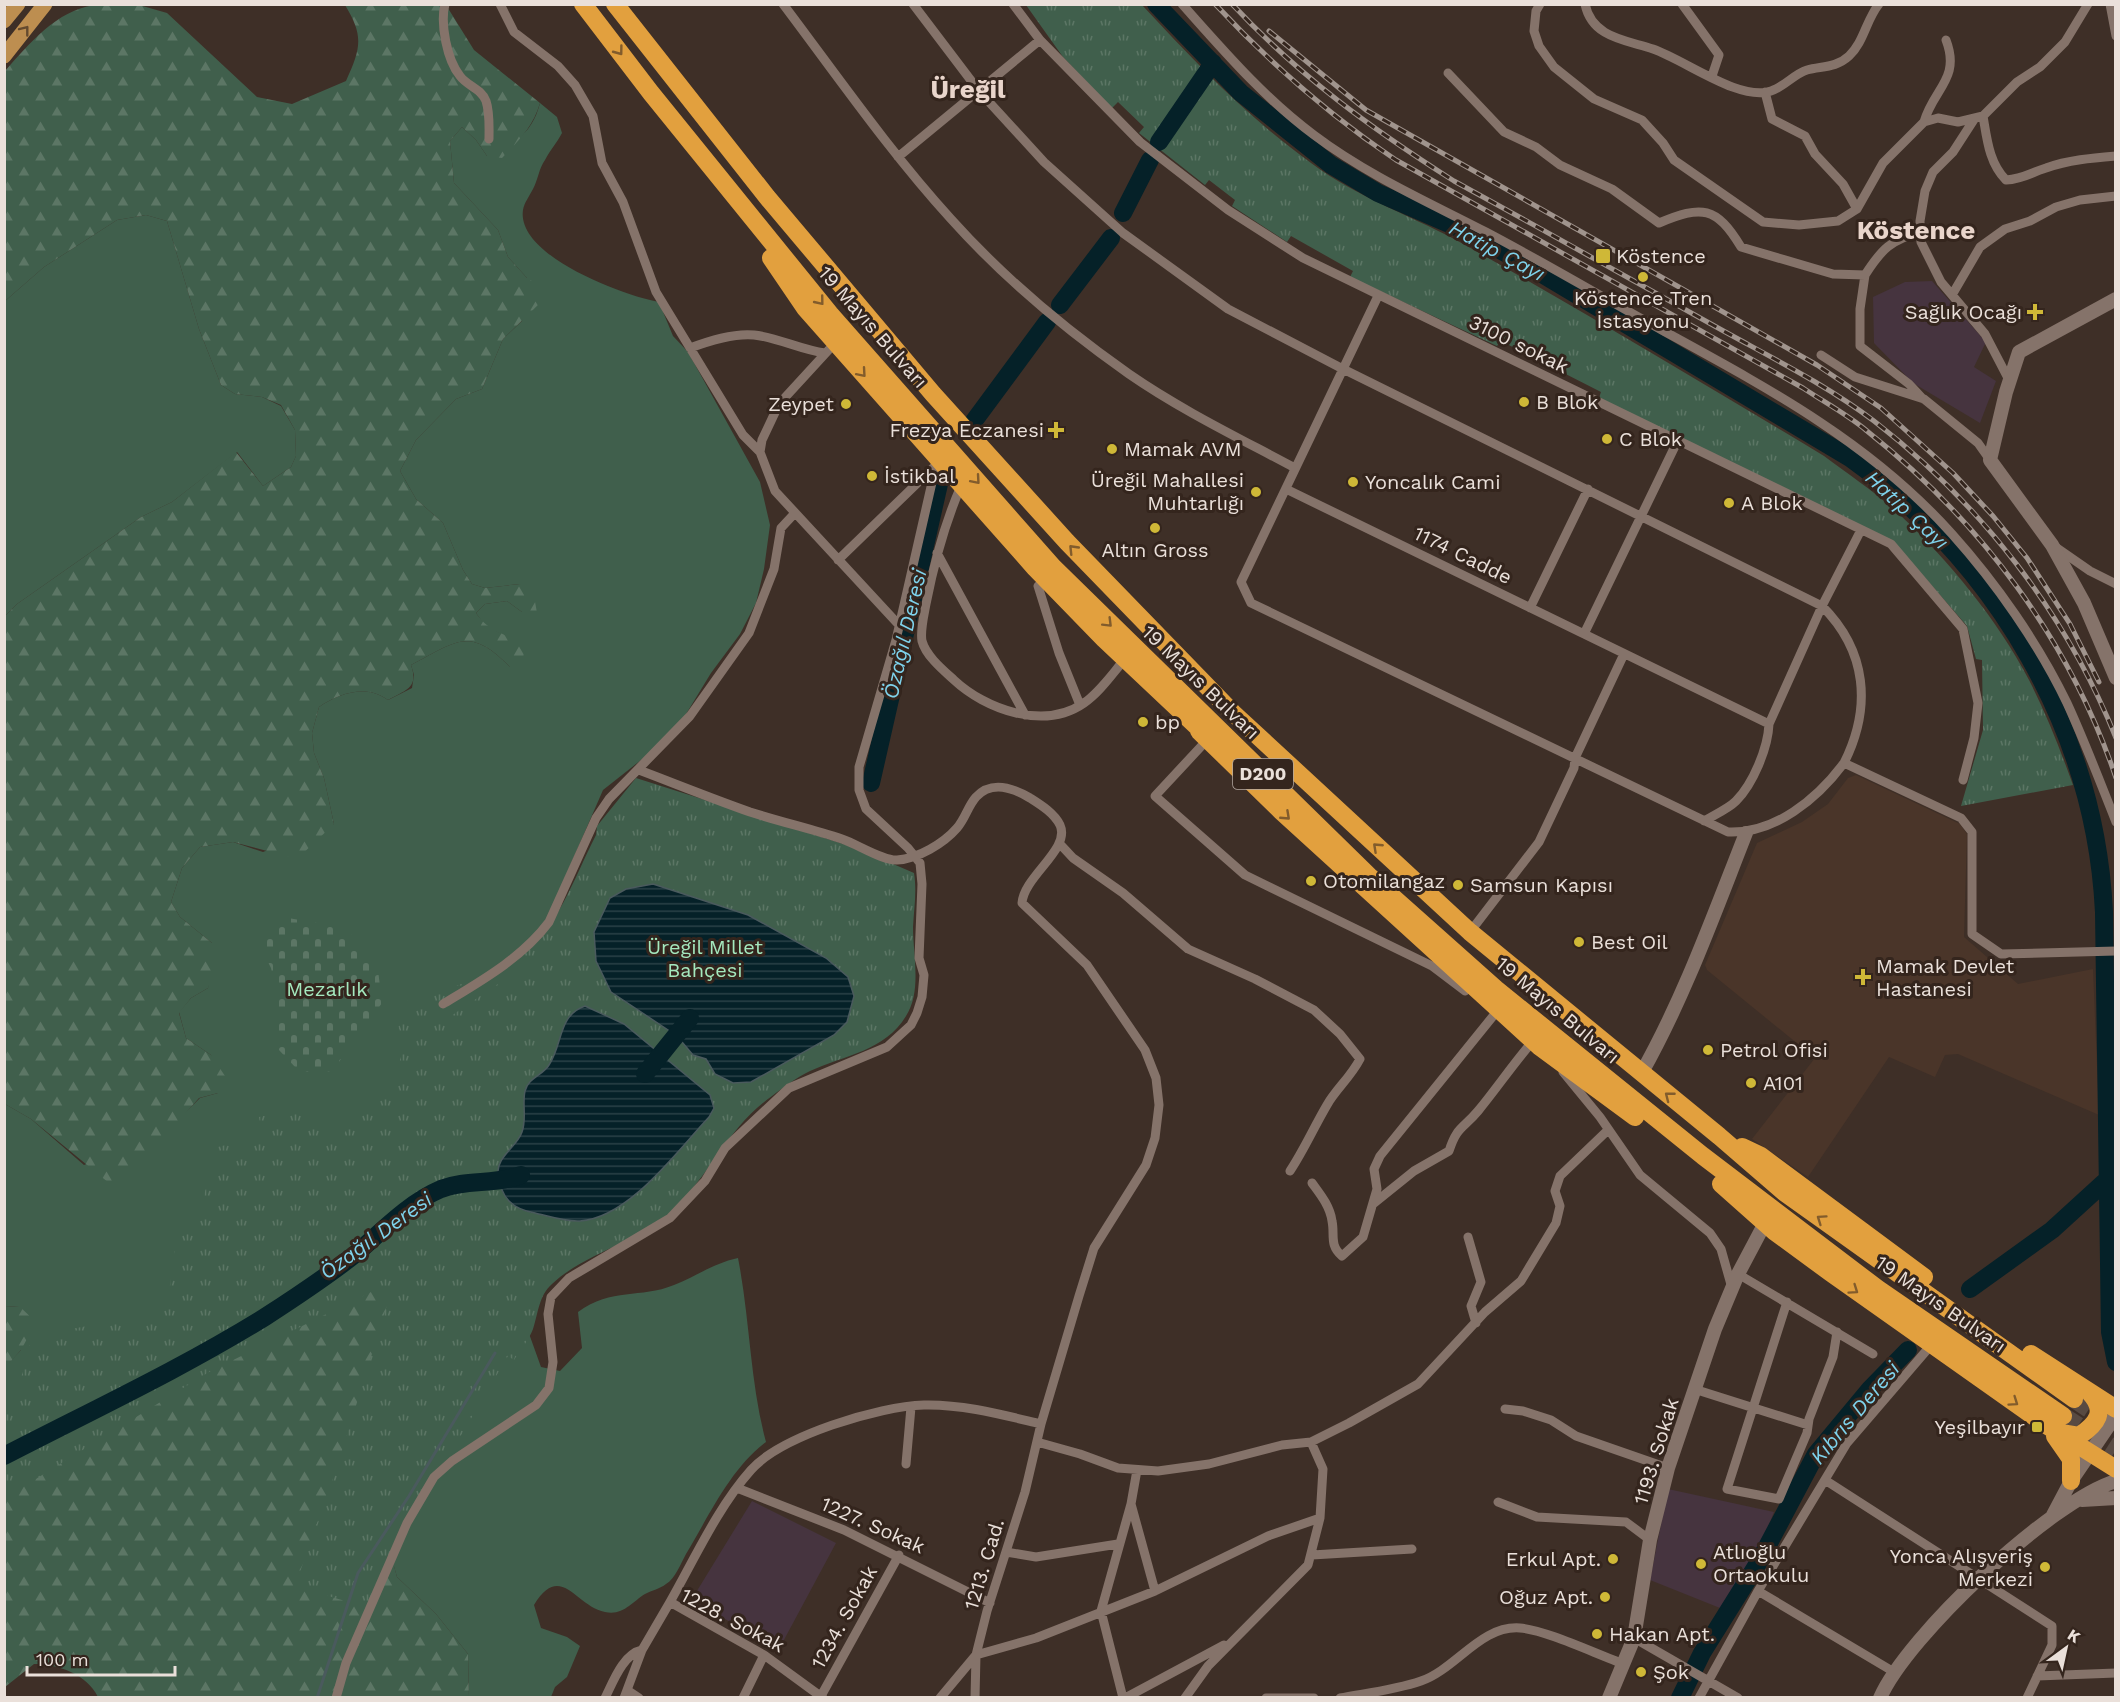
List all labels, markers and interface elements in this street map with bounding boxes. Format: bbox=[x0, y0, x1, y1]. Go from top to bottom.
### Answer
one-way arrow bbox=[17, 26, 28, 37]
one-way arrow bbox=[611, 44, 622, 55]
district label: Üreğil bbox=[930, 74, 1006, 104]
water label: Hatip Çayı bbox=[1445, 215, 1549, 286]
district label: Köstence bbox=[1857, 215, 1975, 245]
place label: Köstence bbox=[1616, 244, 1706, 268]
marker: Köstence bbox=[1594, 247, 1612, 265]
street label: 19 Mayıs Bulvarı bbox=[814, 261, 932, 393]
marker: Köstence Tren İstasyonu bbox=[1636, 270, 1650, 284]
place label: Köstence Tren İstasyonu bbox=[1574, 286, 1712, 333]
one-way arrow bbox=[812, 294, 823, 305]
place label: Sağlık Ocağı bbox=[1905, 300, 2022, 324]
marker: Sağlık Ocağı bbox=[2026, 303, 2044, 321]
street label: 3100 sokak bbox=[1465, 310, 1573, 378]
one-way arrow bbox=[855, 366, 866, 377]
place label: B Blok bbox=[1536, 390, 1598, 414]
place label: Zeypet bbox=[768, 392, 835, 416]
marker: B Blok bbox=[1517, 395, 1531, 409]
marker: Zeypet bbox=[839, 397, 853, 411]
place label: Frezya Eczanesi bbox=[889, 418, 1044, 442]
marker: Frezya Eczanesi bbox=[1049, 423, 1063, 437]
place label: C Blok bbox=[1619, 427, 1682, 451]
marker: C Blok bbox=[1600, 432, 1614, 446]
place label: Mamak AVM bbox=[1124, 437, 1242, 461]
marker: Mamak AVM bbox=[1105, 442, 1119, 456]
place label: İstikbal bbox=[884, 464, 955, 488]
water label: Hatip Çayı bbox=[1861, 465, 1954, 554]
place label: Üreğil Mahallesi Muhtarlığı bbox=[1091, 468, 1244, 515]
marker: İstikbal bbox=[865, 469, 879, 483]
place label: Yoncalık Cami bbox=[1365, 470, 1500, 494]
one-way arrow bbox=[969, 473, 980, 483]
marker: Yoncalık Cami bbox=[1346, 475, 1360, 489]
marker: Üreğil Mahallesi Muhtarlığı bbox=[1249, 485, 1263, 499]
place label: A Blok bbox=[1741, 491, 1803, 515]
marker: A Blok bbox=[1722, 496, 1736, 510]
marker: Altın Gross bbox=[1148, 521, 1162, 535]
street label: 1174 Cadde bbox=[1410, 521, 1516, 589]
place label: Altın Gross bbox=[1101, 538, 1209, 562]
one-way arrow bbox=[1070, 545, 1081, 556]
water label: Özağıl Deresi bbox=[877, 566, 932, 701]
one-way arrow bbox=[1101, 616, 1112, 626]
street label: 19 Mayıs Bulvarı bbox=[1137, 620, 1265, 744]
place label: bp bbox=[1155, 710, 1180, 734]
marker: bp bbox=[1136, 715, 1150, 729]
road number: D200 bbox=[1233, 759, 1293, 789]
one-way arrow bbox=[1279, 809, 1290, 820]
one-way arrow bbox=[1373, 843, 1384, 854]
place label: Otomilangaz bbox=[1323, 869, 1445, 893]
place label: Samsun Kapısı bbox=[1470, 873, 1613, 897]
marker: Otomilangaz bbox=[1304, 874, 1318, 888]
marker: Samsun Kapısı bbox=[1451, 878, 1465, 892]
place label: Best Oil bbox=[1591, 930, 1668, 954]
park label: Üreğil Millet Bahçesi bbox=[647, 935, 764, 982]
marker: Best Oil bbox=[1572, 935, 1586, 949]
street label: 19 Mayıs Bulvarı bbox=[1491, 951, 1625, 1069]
place label: Mamak Devlet Hastanesi bbox=[1876, 954, 2015, 1001]
marker: Mamak Devlet Hastanesi bbox=[1854, 968, 1872, 986]
park label: Mezarlık bbox=[286, 977, 368, 1001]
place label: Petrol Ofisi bbox=[1720, 1038, 1828, 1062]
marker: Petrol Ofisi bbox=[1701, 1043, 1715, 1057]
place label: A101 bbox=[1763, 1071, 1803, 1095]
marker: A101 bbox=[1744, 1076, 1758, 1090]
one-way arrow bbox=[1665, 1093, 1676, 1104]
water label: Özağıl Deresi bbox=[315, 1186, 437, 1285]
one-way arrow bbox=[1816, 1215, 1827, 1226]
street label: 19 Mayıs Bulvarı bbox=[1871, 1250, 2011, 1358]
one-way arrow bbox=[1848, 1282, 1859, 1293]
water label: Kıbrıs Deresi bbox=[1805, 1356, 1905, 1469]
street label: 1193. Sokak bbox=[1628, 1395, 1684, 1507]
one-way arrow bbox=[2007, 1395, 2018, 1406]
place label: Yeşilbayır bbox=[1934, 1415, 2025, 1439]
marker: Yeşilbayır bbox=[2030, 1420, 2044, 1434]
street label: 1227. Sokak bbox=[818, 1492, 928, 1558]
street label: 1213. Cad. bbox=[959, 1516, 1009, 1612]
place label: Atlıoğlu Ortaokulu bbox=[1713, 1540, 1809, 1587]
place label: Yonca Alışveriş Merkezi bbox=[1890, 1544, 2033, 1591]
place label: Erkul Apt. bbox=[1506, 1547, 1601, 1571]
marker: Erkul Apt. bbox=[1606, 1552, 1620, 1566]
marker: Atlıoğlu Ortaokulu bbox=[1694, 1557, 1708, 1571]
marker: Yonca Alışveriş Merkezi bbox=[2038, 1560, 2052, 1574]
street label: 1234. Sokak bbox=[806, 1561, 882, 1673]
street label: 1228. Sokak bbox=[677, 1583, 789, 1657]
place label: Oğuz Apt. bbox=[1499, 1585, 1593, 1609]
marker: Oğuz Apt. bbox=[1598, 1590, 1612, 1604]
north arrow bbox=[2036, 1618, 2096, 1678]
place label: Hakan Apt. bbox=[1609, 1622, 1715, 1646]
text: K bbox=[2064, 1625, 2084, 1647]
marker: Hakan Apt. bbox=[1590, 1627, 1604, 1641]
scale bar bbox=[27, 1639, 176, 1677]
text: 100 m bbox=[36, 1649, 89, 1670]
place label: Şok bbox=[1653, 1660, 1689, 1684]
marker: Şok bbox=[1634, 1665, 1648, 1679]

